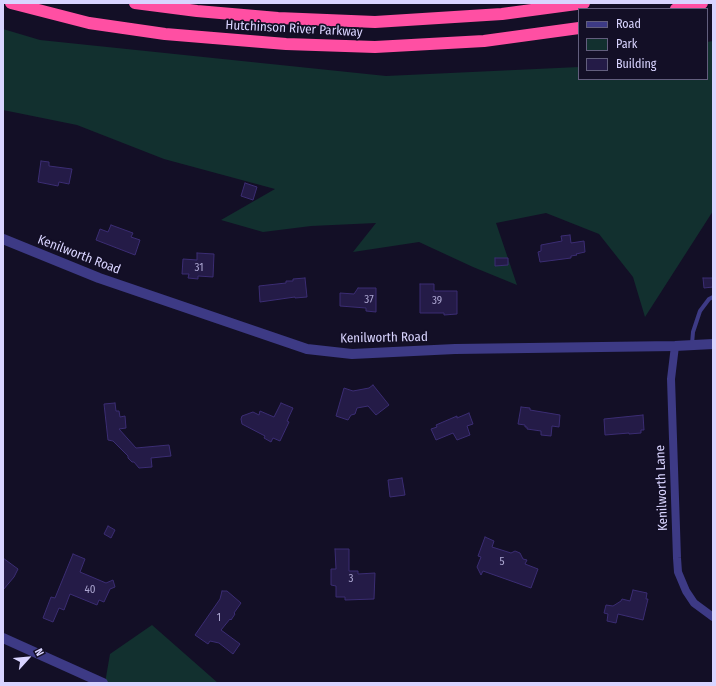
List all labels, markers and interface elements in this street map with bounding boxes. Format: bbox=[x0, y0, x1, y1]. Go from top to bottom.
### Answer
legend bbox=[578, 8, 708, 80]
text: Road bbox=[616, 17, 641, 31]
street label: Hutchinson River Parkway bbox=[225, 18, 363, 40]
text: Park bbox=[616, 37, 637, 51]
text: Building bbox=[616, 57, 656, 71]
street label: Kenilworth Road bbox=[35, 232, 123, 278]
house number: 31 bbox=[195, 261, 203, 275]
house number: 37 bbox=[364, 293, 374, 307]
house number: 39 bbox=[432, 294, 442, 308]
street label: Kenilworth Road bbox=[340, 329, 428, 347]
street label: Kenilworth Lane bbox=[653, 445, 671, 531]
house number: 5 bbox=[499, 555, 505, 569]
house number: 3 bbox=[349, 572, 353, 586]
house number: 40 bbox=[84, 583, 96, 597]
house number: 1 bbox=[217, 611, 221, 625]
north arrow bbox=[8, 638, 48, 678]
text: N bbox=[32, 646, 46, 658]

